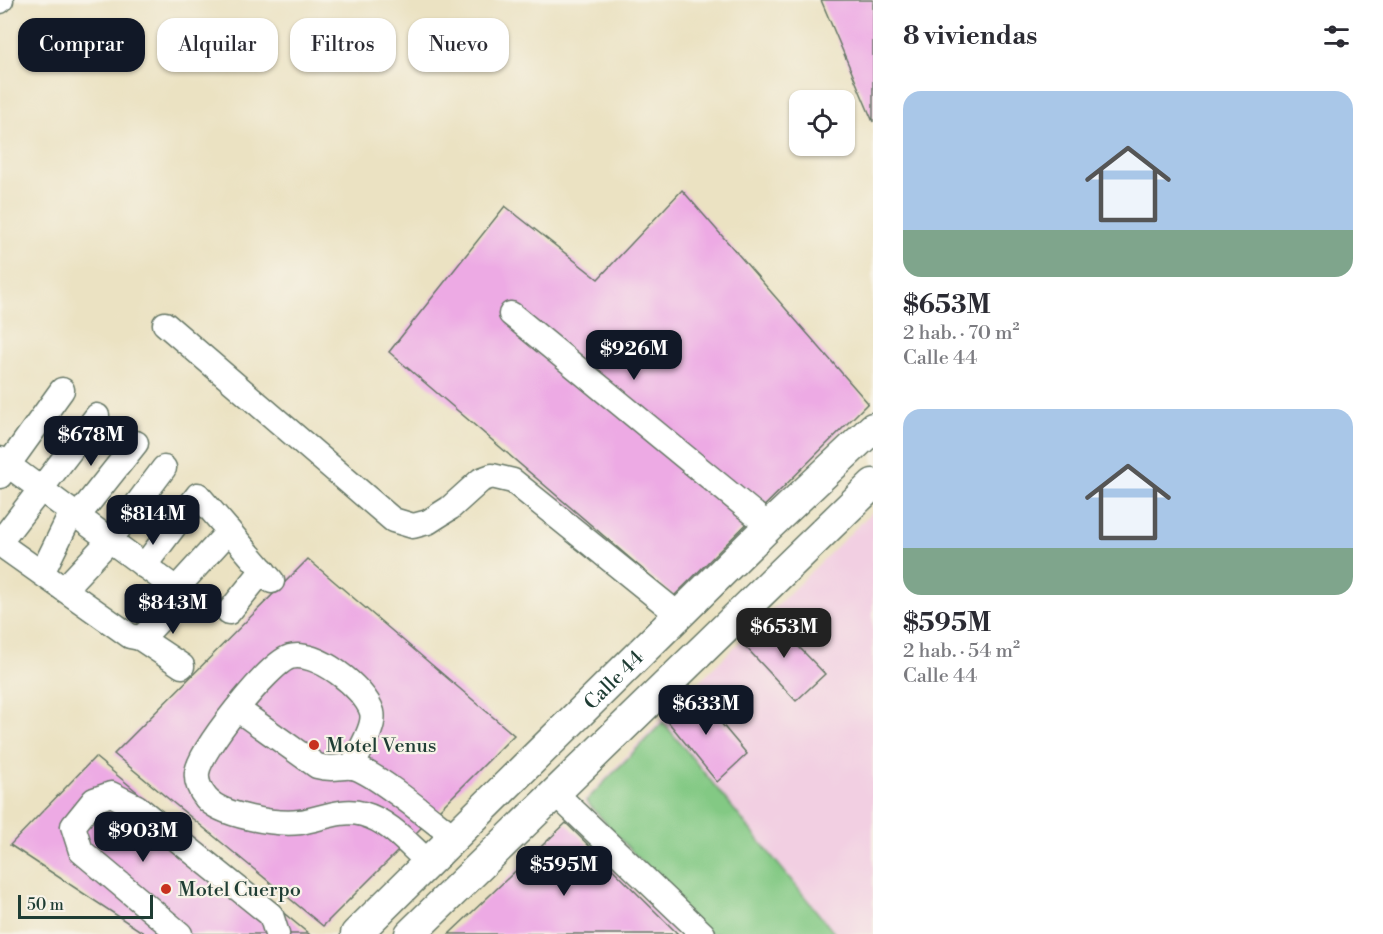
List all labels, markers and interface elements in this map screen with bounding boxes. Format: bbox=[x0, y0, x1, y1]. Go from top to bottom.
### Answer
chip: Comprar bbox=[18, 18, 145, 72]
chip: Alquilar bbox=[157, 18, 278, 72]
chip: Filtros bbox=[290, 18, 396, 72]
chip: Nuevo bbox=[408, 18, 509, 72]
text: 8 viviendas bbox=[903, 20, 1037, 52]
icon: filters bbox=[1320, 20, 1353, 53]
map controls bbox=[789, 90, 855, 156]
button: locate bbox=[789, 90, 855, 156]
icon: home bbox=[1074, 130, 1182, 238]
text: $653M bbox=[903, 289, 991, 321]
text: 2 hab. · 70 m² bbox=[903, 321, 1020, 346]
pin: $926M bbox=[592, 330, 676, 381]
text: $926M bbox=[600, 337, 668, 362]
text: Calle 44 bbox=[903, 346, 977, 371]
pin: $678M bbox=[49, 416, 133, 467]
text: $678M bbox=[58, 423, 124, 448]
icon: home bbox=[1074, 448, 1182, 556]
pin: $814M bbox=[111, 495, 195, 546]
text: $814M bbox=[121, 502, 185, 527]
pin: $843M bbox=[131, 584, 215, 635]
text: $843M bbox=[139, 591, 207, 616]
text: $595M bbox=[903, 607, 991, 639]
pin: $653M bbox=[742, 608, 826, 659]
text: $653M bbox=[750, 615, 818, 640]
text: 2 hab. · 54 m² bbox=[903, 639, 1020, 664]
street label: Calle 44 bbox=[579, 646, 650, 716]
text: Calle 44 bbox=[903, 664, 977, 689]
pin: $633M bbox=[664, 685, 748, 736]
text: $633M bbox=[672, 692, 740, 717]
place label: Motel Venus bbox=[326, 734, 437, 759]
marker: Motel Venus bbox=[307, 738, 321, 752]
pin: $903M bbox=[101, 812, 185, 863]
text: $903M bbox=[108, 819, 178, 844]
pin: $595M bbox=[522, 846, 606, 897]
text: $595M bbox=[530, 853, 598, 878]
place label: Motel Cuerpo bbox=[178, 878, 301, 903]
marker: Motel Cuerpo bbox=[159, 882, 173, 896]
scale bar bbox=[18, 892, 153, 920]
text: 50 m bbox=[27, 895, 64, 915]

